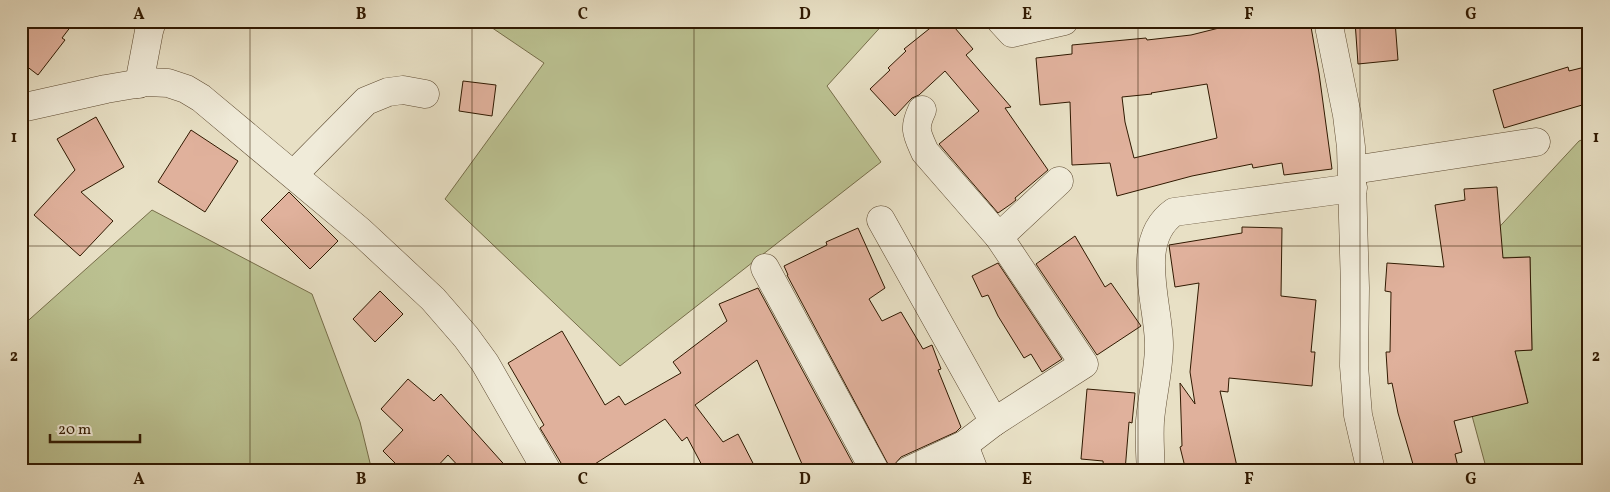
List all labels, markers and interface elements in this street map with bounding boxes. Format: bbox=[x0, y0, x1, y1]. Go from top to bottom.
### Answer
text: A bbox=[133, 4, 145, 26]
text: B bbox=[356, 4, 367, 26]
text: C bbox=[578, 4, 588, 26]
text: D bbox=[799, 4, 811, 26]
text: E bbox=[1022, 4, 1032, 26]
text: F bbox=[1244, 4, 1254, 26]
text: G bbox=[1465, 4, 1477, 26]
text: 1 bbox=[11, 127, 17, 149]
text: 1 bbox=[1593, 127, 1599, 149]
text: 2 bbox=[10, 346, 18, 368]
text: 2 bbox=[1592, 346, 1600, 368]
scale bar bbox=[50, 412, 140, 444]
text: 20 m bbox=[58, 420, 91, 441]
text: A bbox=[133, 469, 145, 491]
text: B bbox=[356, 469, 367, 491]
text: C bbox=[578, 469, 588, 491]
text: D bbox=[799, 469, 811, 491]
text: E bbox=[1022, 469, 1032, 491]
text: F bbox=[1244, 469, 1254, 491]
text: G bbox=[1465, 469, 1477, 491]

